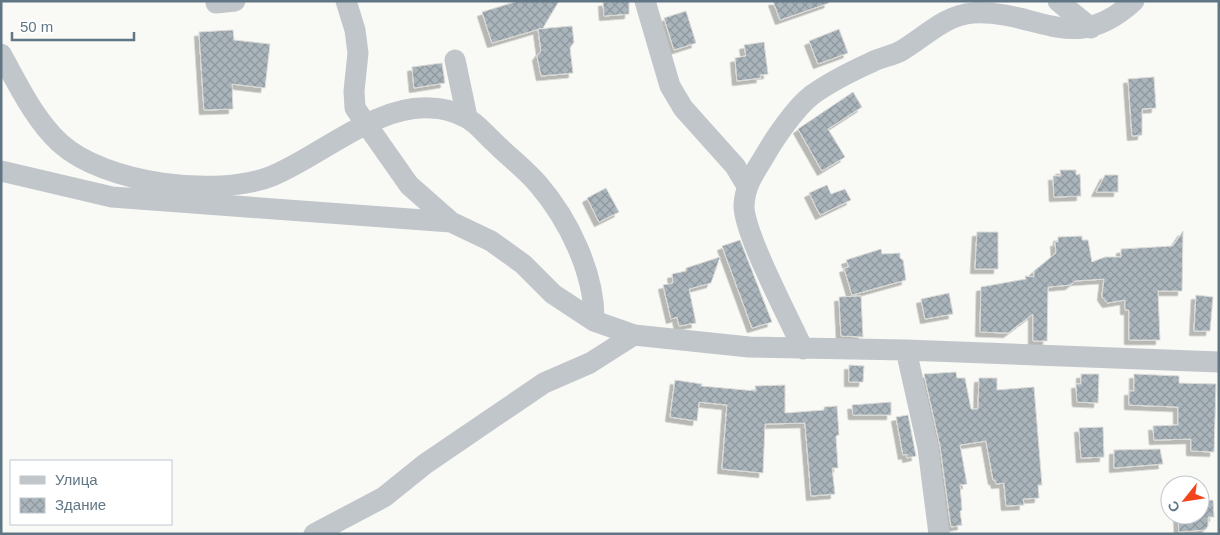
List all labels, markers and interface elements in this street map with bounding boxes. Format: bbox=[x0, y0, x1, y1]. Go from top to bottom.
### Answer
scale bar bbox=[12, 10, 135, 42]
text: 50 m bbox=[20, 18, 53, 35]
legend bbox=[10, 460, 172, 525]
text: Улица bbox=[55, 471, 98, 488]
north arrow bbox=[1160, 475, 1210, 525]
text: Здание bbox=[55, 496, 106, 513]
text: С bbox=[1164, 498, 1183, 515]

